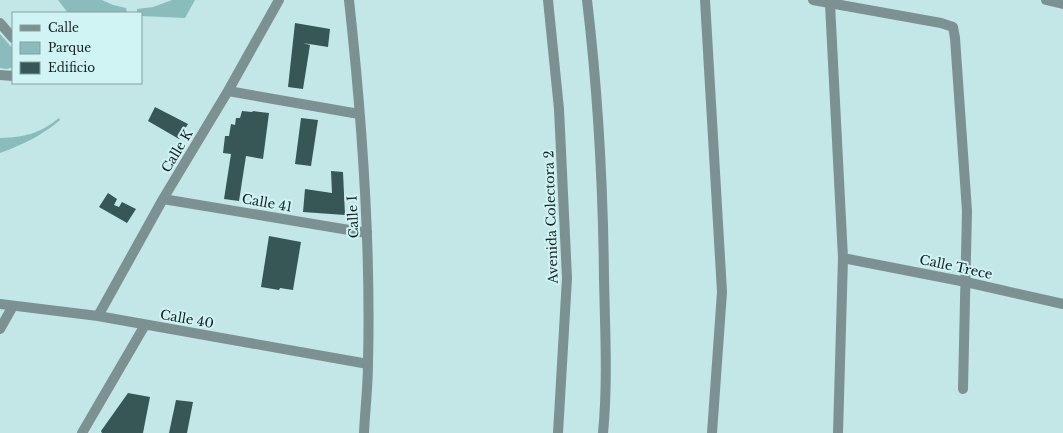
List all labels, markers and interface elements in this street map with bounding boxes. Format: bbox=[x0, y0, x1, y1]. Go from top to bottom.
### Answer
legend bbox=[12, 12, 142, 84]
text: Calle bbox=[48, 20, 79, 35]
text: Parque bbox=[48, 40, 91, 55]
text: Edificio bbox=[48, 60, 95, 75]
street label: Calle K bbox=[158, 126, 197, 176]
street label: Avenida Colectora 2 bbox=[540, 150, 562, 285]
street label: Calle 41 bbox=[241, 190, 293, 216]
street label: Calle I bbox=[343, 195, 363, 239]
street label: Calle Trece bbox=[918, 251, 994, 283]
street label: Calle 40 bbox=[159, 306, 215, 332]

